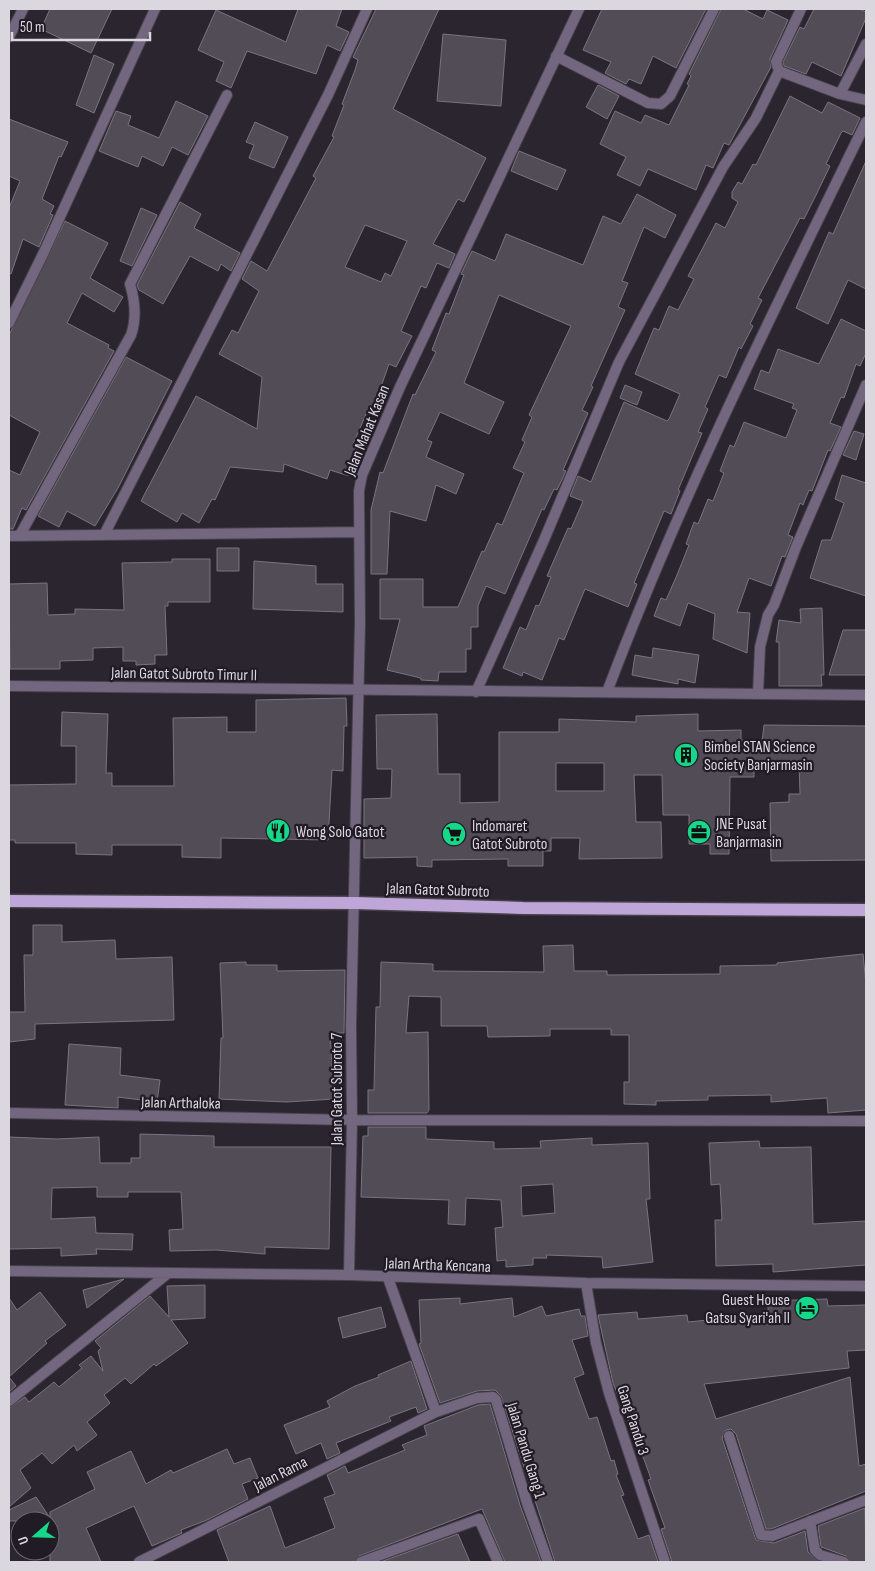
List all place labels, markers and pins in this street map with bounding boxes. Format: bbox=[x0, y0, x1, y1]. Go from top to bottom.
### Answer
place label: Bimbel STAN Science Society Banjarmasin bbox=[704, 738, 815, 775]
building icon: Bimbel STAN Science Society Banjarmasin bbox=[673, 742, 699, 768]
place label: JNE Pusat Banjarmasin bbox=[715, 815, 782, 852]
place label: Indomaret Gatot Subroto bbox=[472, 817, 547, 854]
restaurant icon: Wong Solo Gatot bbox=[265, 818, 291, 844]
office icon: JNE Pusat Banjarmasin bbox=[686, 819, 712, 845]
supermarket icon: Indomaret Gatot Subroto bbox=[441, 821, 467, 847]
place label: Wong Solo Gatot bbox=[296, 823, 385, 842]
place label: Guest House Gatsu Syari'ah II bbox=[705, 1291, 790, 1328]
hotel icon: Guest House Gatsu Syari'ah II bbox=[794, 1295, 820, 1321]

